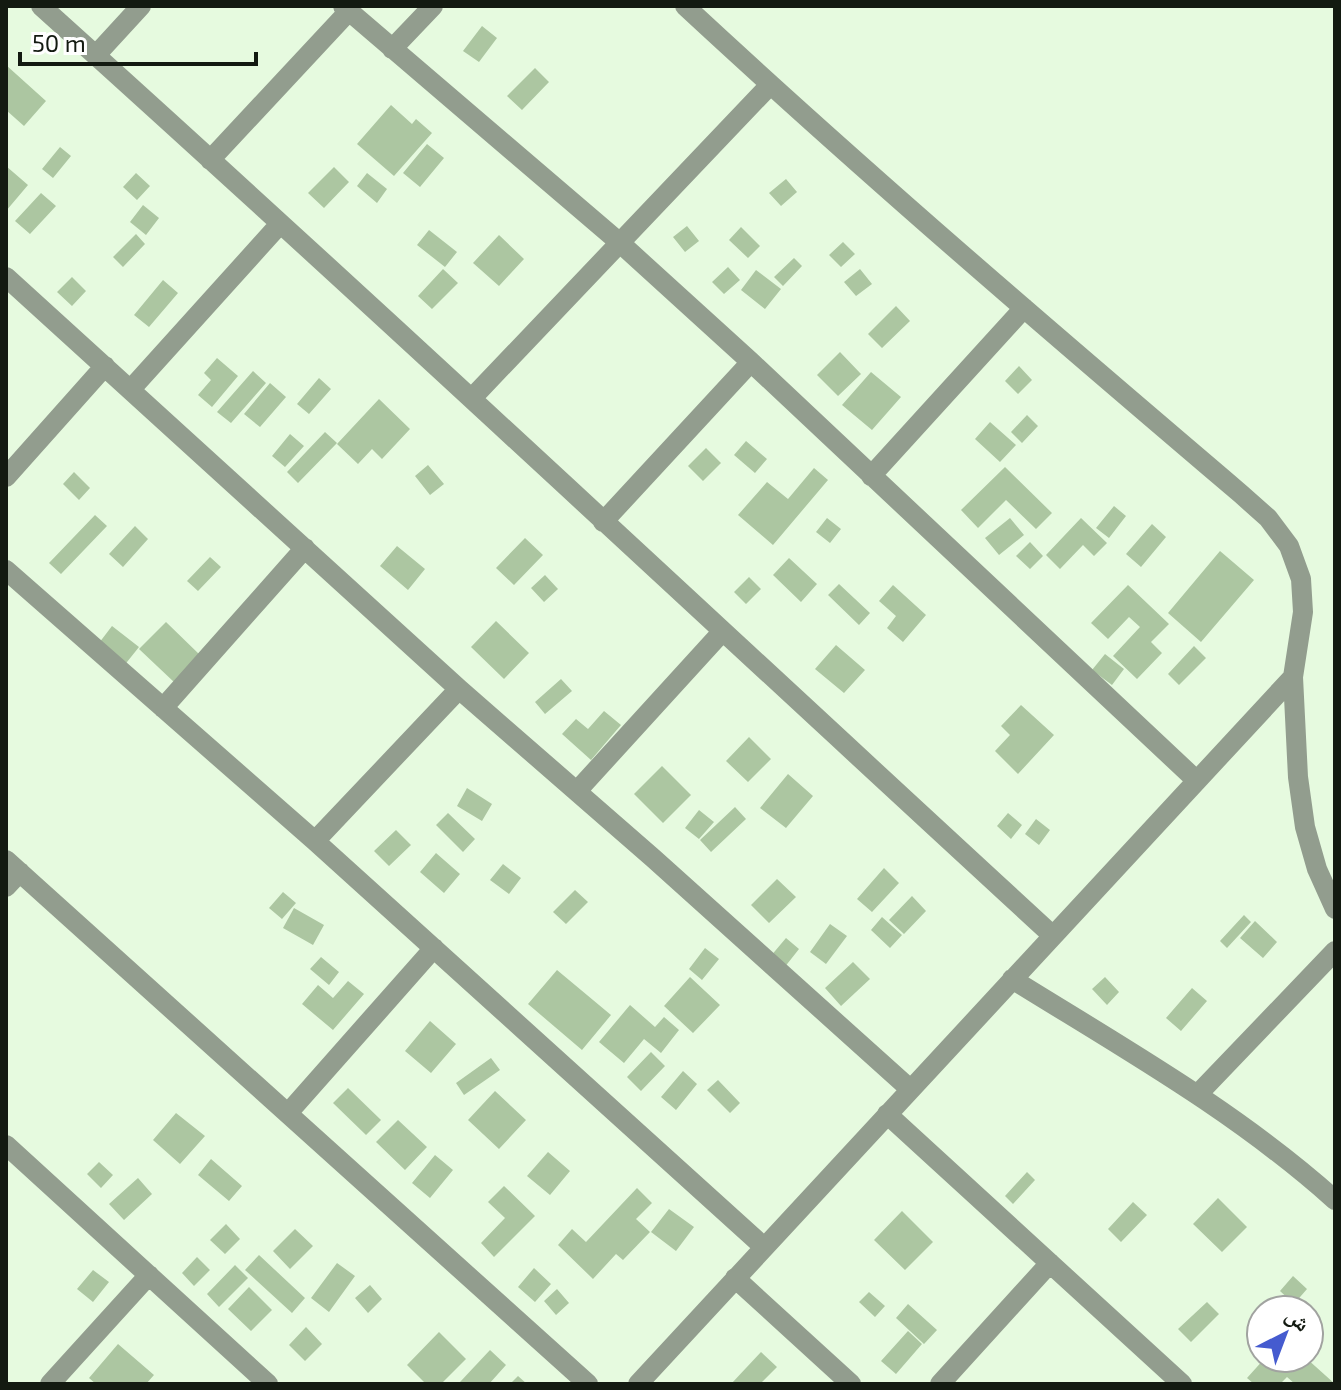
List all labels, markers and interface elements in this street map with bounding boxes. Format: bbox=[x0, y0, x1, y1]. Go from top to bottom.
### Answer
scale bar bbox=[20, 16, 256, 66]
text: 50 m bbox=[32, 28, 86, 57]
north arrow bbox=[1245, 1294, 1325, 1374]
text: ش bbox=[1280, 1301, 1316, 1337]

